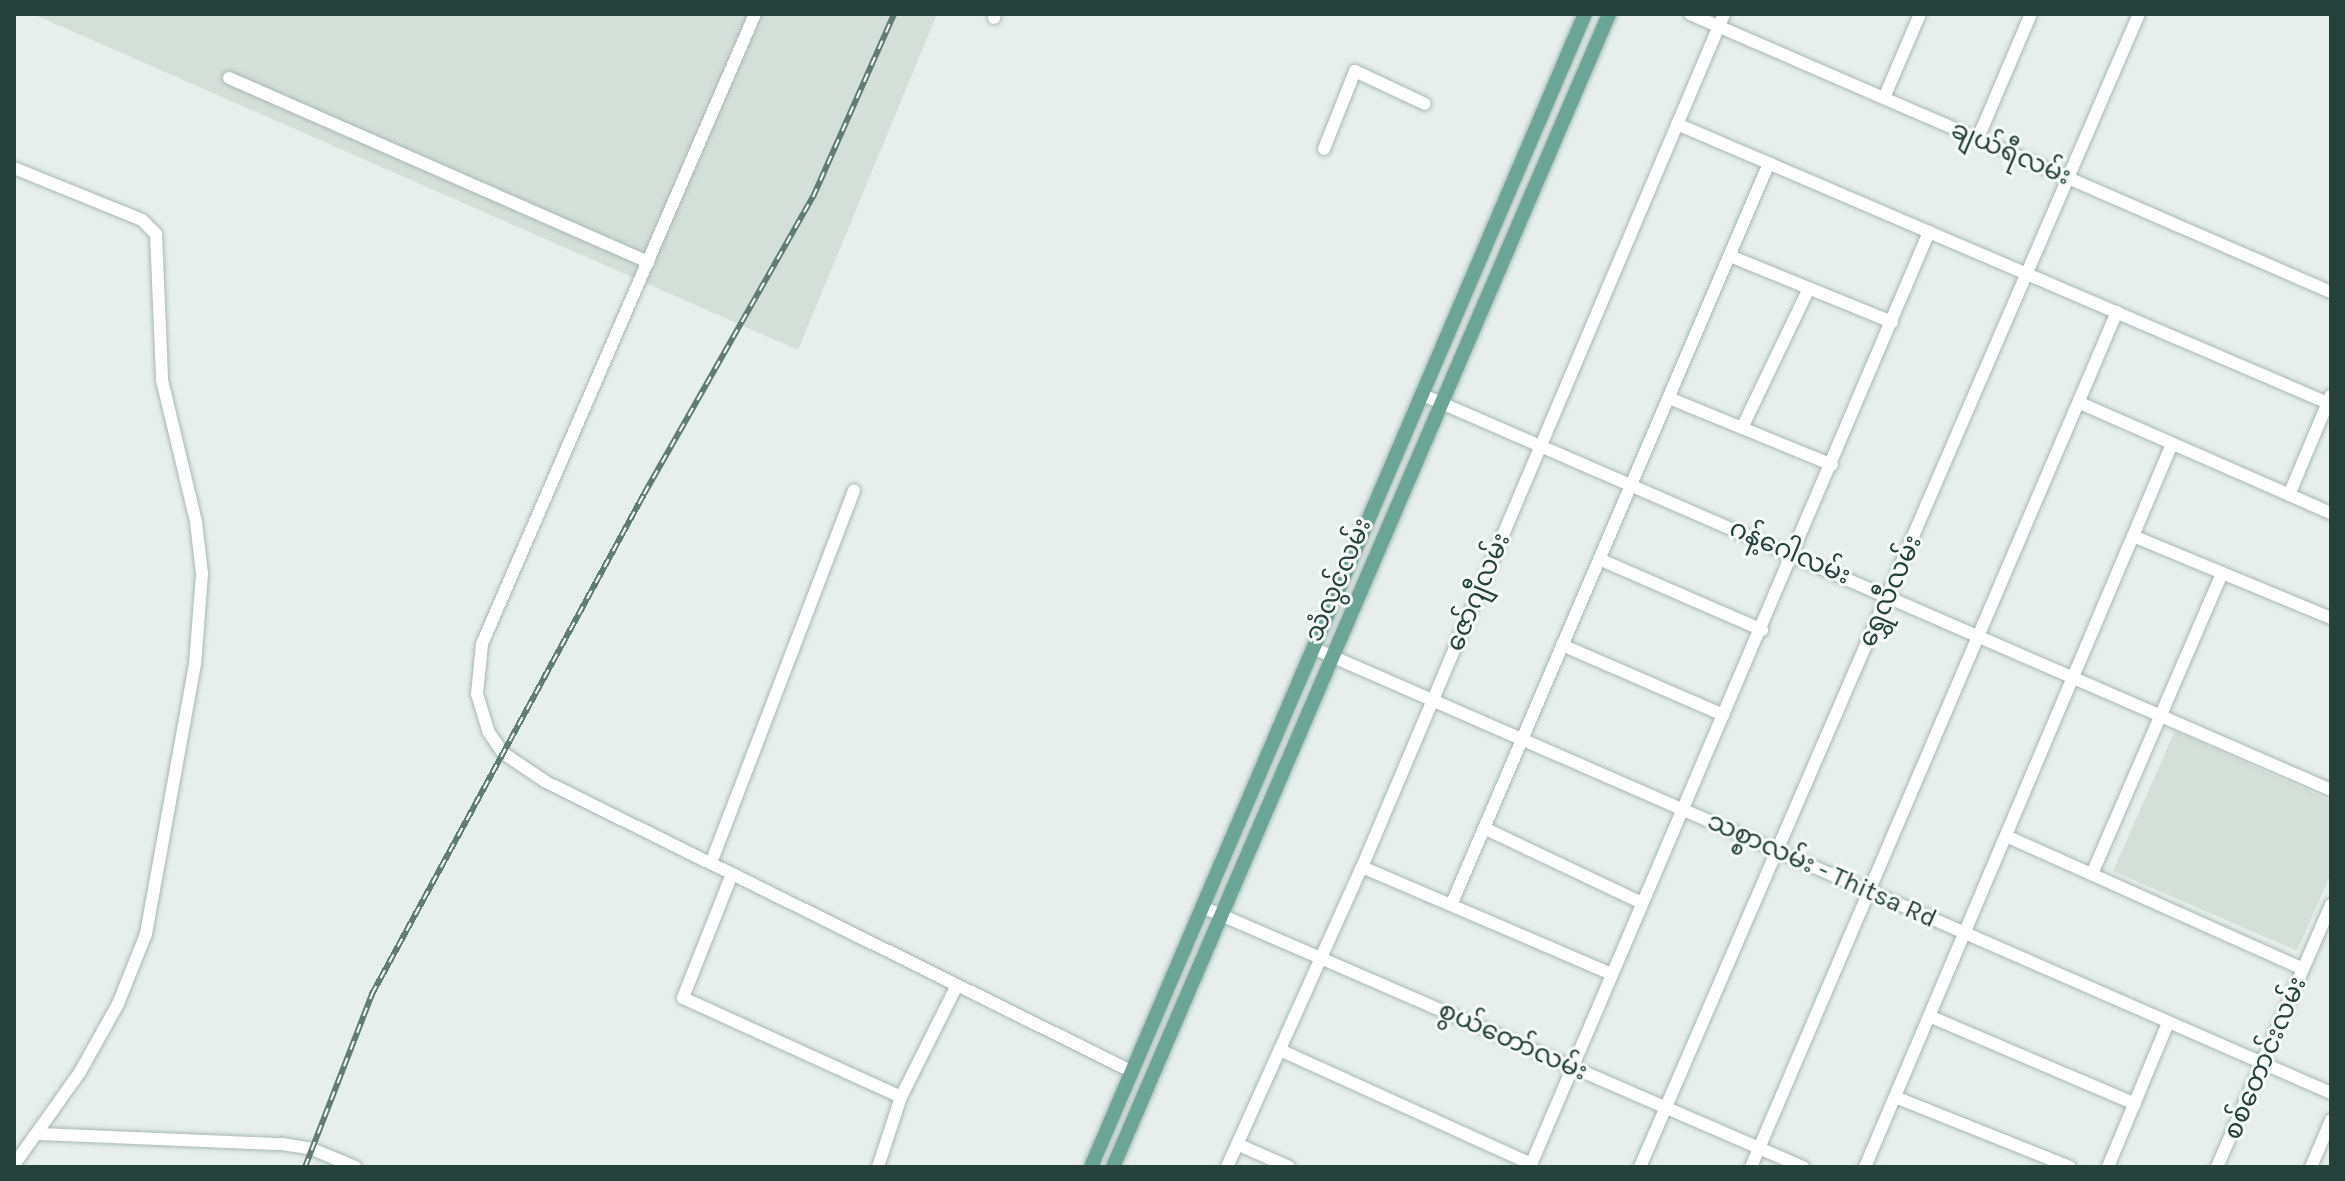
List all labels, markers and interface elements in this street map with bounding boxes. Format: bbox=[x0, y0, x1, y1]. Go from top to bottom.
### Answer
street label: ချယ်ရီလမ်း bbox=[1946, 114, 2076, 192]
street label: သံလွင်လမ်း bbox=[1298, 513, 1378, 647]
street label: ဂန့်ဂေါလမ်း bbox=[1725, 513, 1855, 591]
street label: ဇော်ဂျီလမ်း bbox=[1439, 528, 1517, 656]
street label: ရွှေလီလမ်း bbox=[1852, 530, 1928, 652]
street label: သစ္စာလမ်း - Thitsa Rd bbox=[1703, 805, 1941, 935]
street label: စစ်တောင်းလမ်း bbox=[2217, 972, 2313, 1144]
street label: စွယ်တော်လမ်း bbox=[1434, 994, 1592, 1088]

